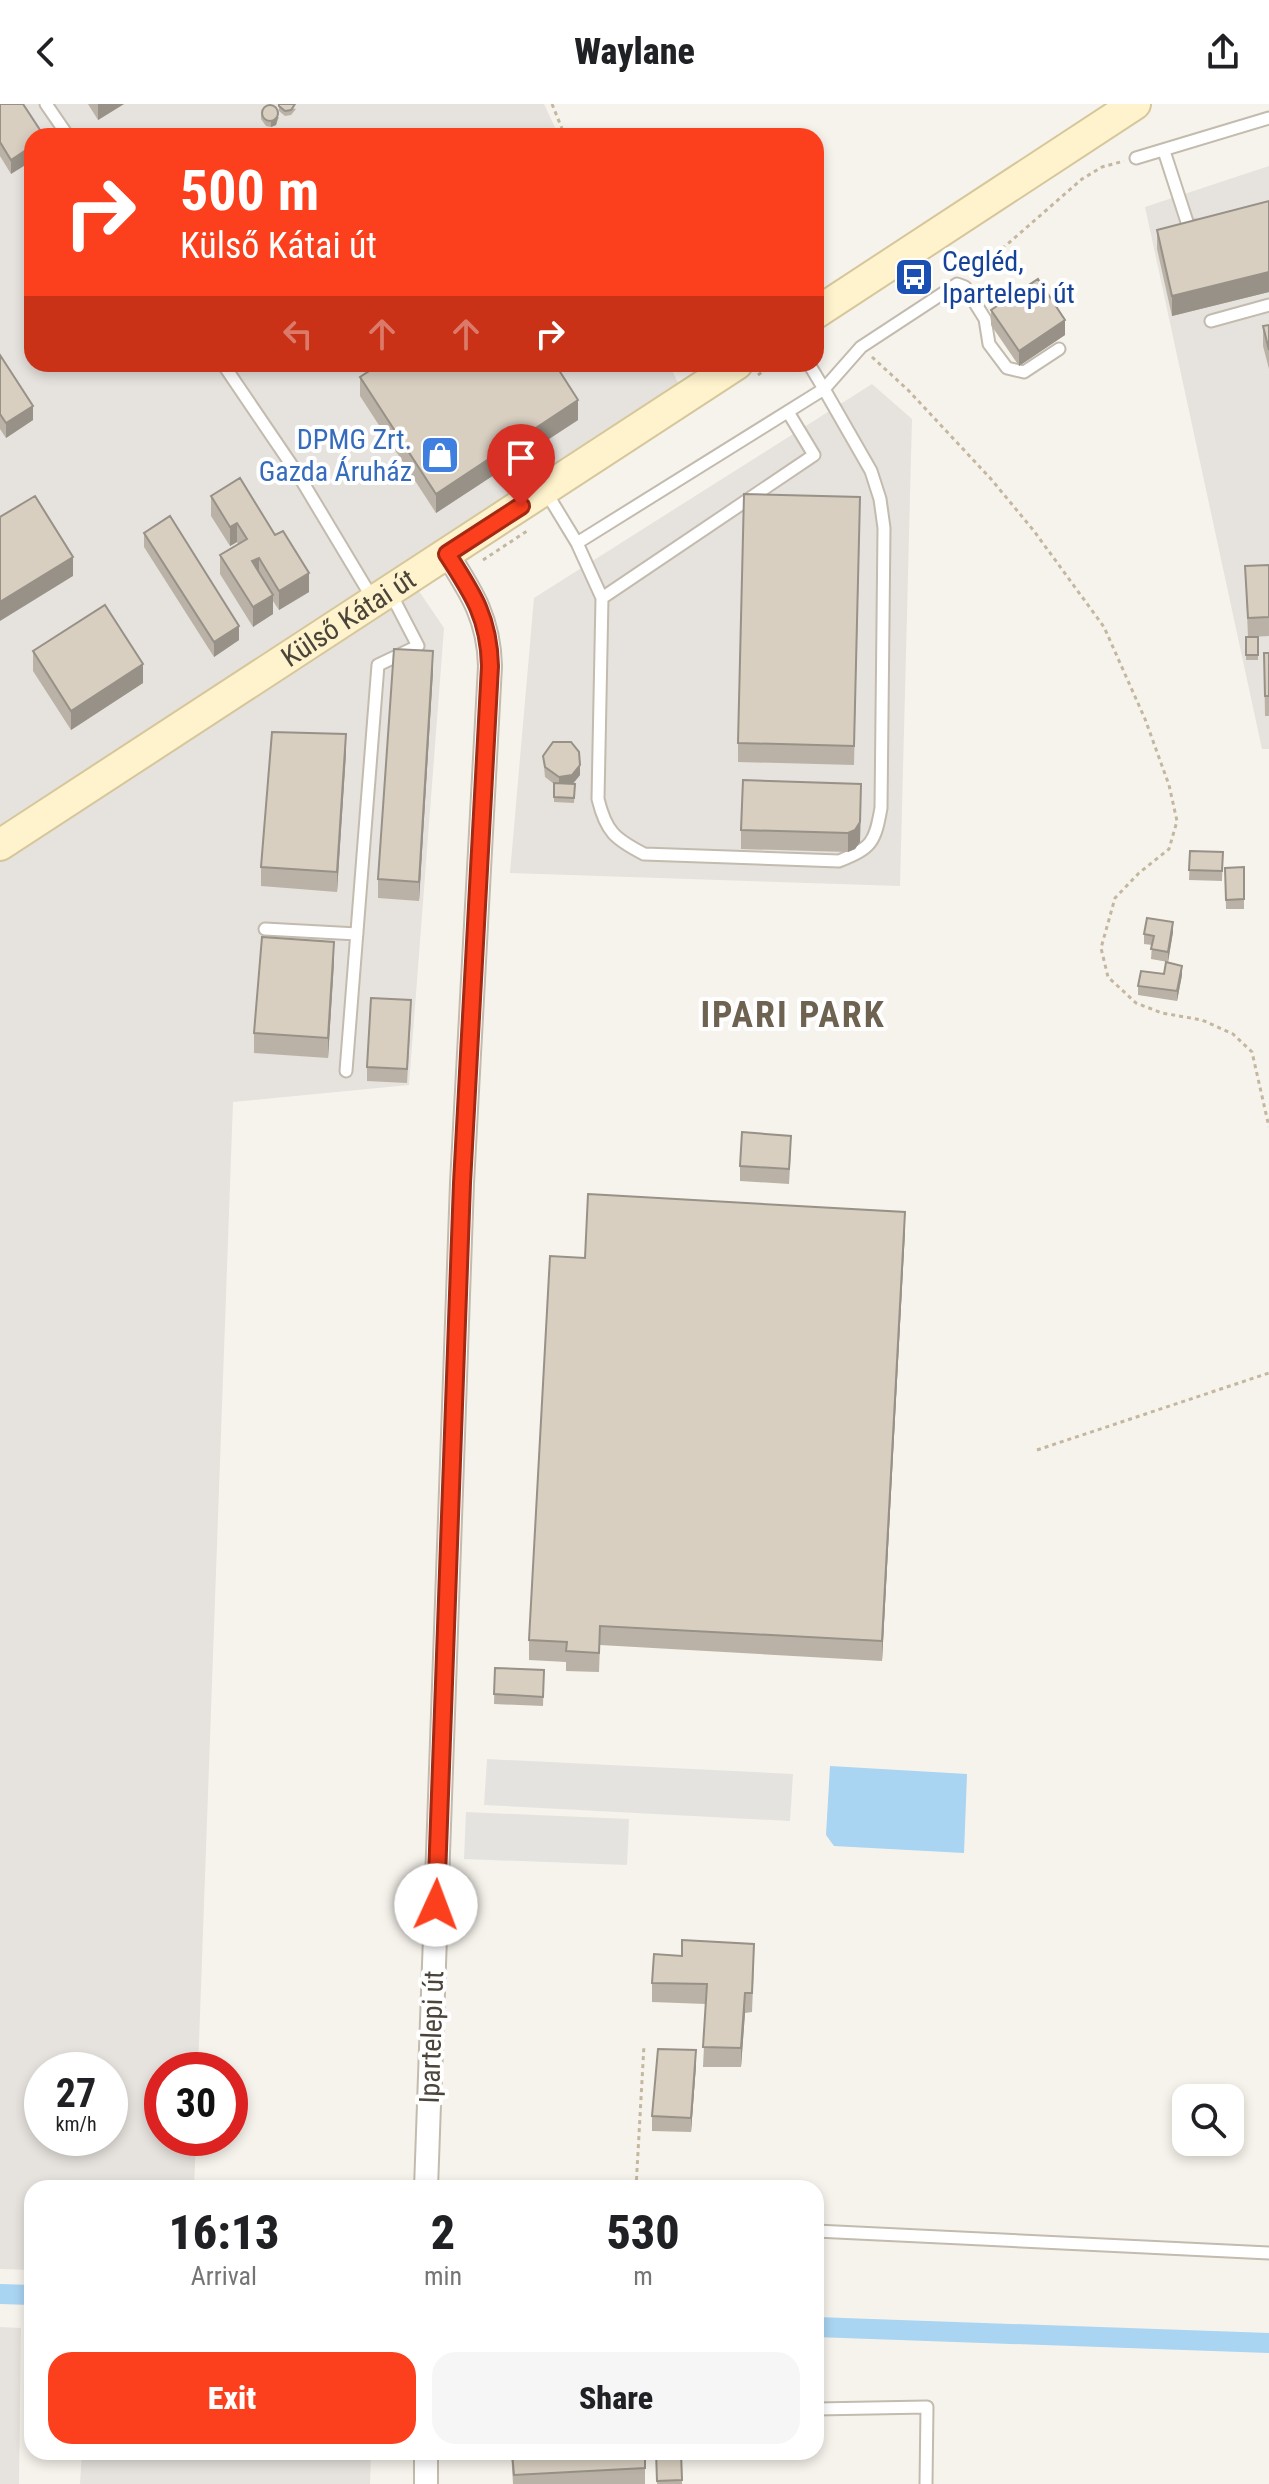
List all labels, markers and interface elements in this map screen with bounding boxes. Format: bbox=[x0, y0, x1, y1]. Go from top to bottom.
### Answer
icon: back bbox=[24, 30, 68, 74]
icon: share bbox=[1201, 30, 1245, 74]
text: Waylane bbox=[574, 31, 695, 73]
text: 500 m bbox=[180, 158, 319, 224]
icon: right bbox=[48, 160, 152, 264]
text: Külső Kátai út bbox=[180, 225, 377, 267]
place label: Cegléd, Ipartelepi út bbox=[942, 245, 1075, 310]
bus stop icon: Cegléd, Ipartelepi út bbox=[893, 256, 935, 298]
icon: left bbox=[276, 312, 320, 356]
icon: ahead bbox=[360, 312, 404, 356]
icon: ahead bbox=[444, 312, 488, 356]
icon: right bbox=[528, 312, 572, 356]
place label: DPMG Zrt. Gazda Áruház bbox=[259, 423, 412, 488]
pin bbox=[487, 424, 555, 506]
shop icon: DPMG Zrt. Gazda Áruház bbox=[419, 434, 461, 476]
icon: arrive bbox=[499, 436, 543, 480]
street label: Külső Kátai út bbox=[275, 562, 422, 674]
district label: IPARI PARK bbox=[700, 994, 886, 1036]
position arrow bbox=[394, 1863, 478, 1947]
street label: Ipartelepi út bbox=[413, 1970, 450, 2104]
speed limit sign: 30 bbox=[144, 2052, 248, 2156]
text: 27 bbox=[56, 2070, 96, 2117]
map controls bbox=[1172, 2084, 1244, 2156]
button: search bbox=[1172, 2084, 1244, 2156]
text: km/h bbox=[55, 2112, 97, 2136]
text: 16:13 bbox=[168, 2204, 280, 2261]
text: 2 bbox=[431, 2204, 455, 2261]
text: 530 bbox=[606, 2204, 680, 2261]
text: Arrival bbox=[191, 2261, 257, 2291]
text: min bbox=[424, 2261, 462, 2291]
text: m bbox=[633, 2261, 653, 2291]
button: Exit bbox=[48, 2352, 416, 2444]
button: Share bbox=[432, 2352, 800, 2444]

